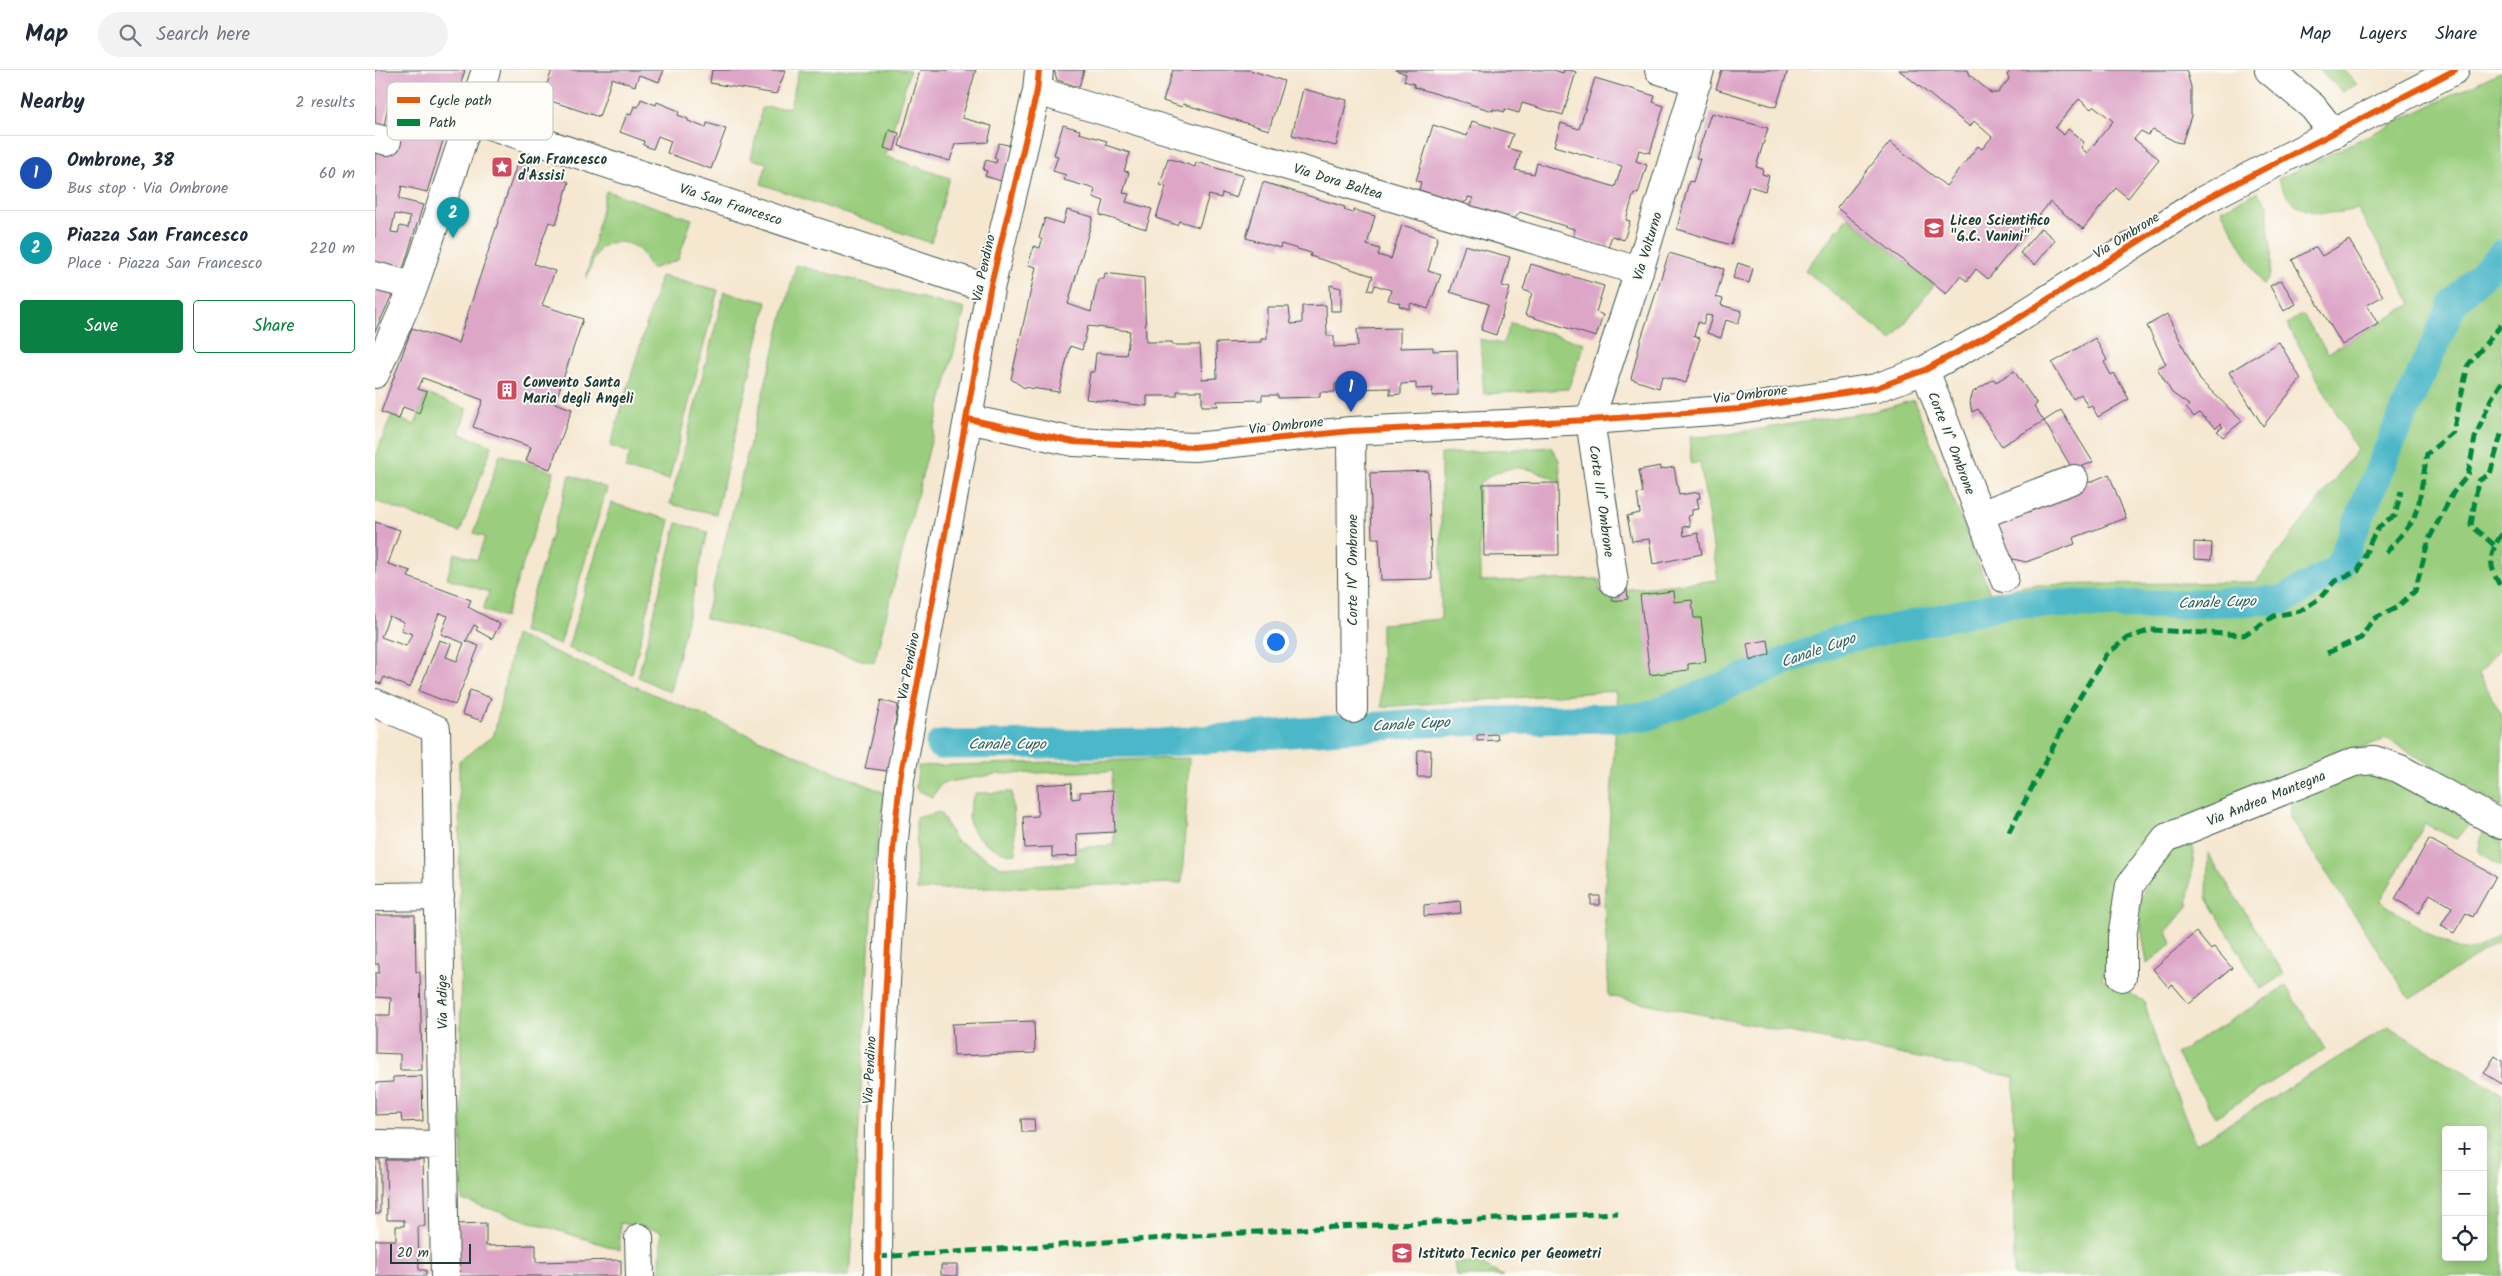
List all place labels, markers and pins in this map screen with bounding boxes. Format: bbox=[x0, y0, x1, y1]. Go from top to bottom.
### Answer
place label: San Francesco d'Assisi bbox=[518, 149, 608, 187]
place icon: San Francesco d'Assisi bbox=[490, 155, 514, 179]
pin: 2 bbox=[437, 197, 469, 238]
place label: Liceo Scientifico "G.C. Vanini" bbox=[1950, 210, 2051, 248]
school or university icon: Liceo Scientifico "G.C. Vanini" bbox=[1922, 216, 1946, 240]
pin: 1 bbox=[1335, 371, 1367, 412]
place label: Convento Santa Maria degli Angeli bbox=[523, 372, 634, 410]
building icon: Convento Santa Maria degli Angeli bbox=[495, 378, 519, 402]
school or university icon: Istituto Tecnico per Geometri bbox=[1390, 1241, 1414, 1265]
place label: Istituto Tecnico per Geometri bbox=[1418, 1243, 1601, 1265]

